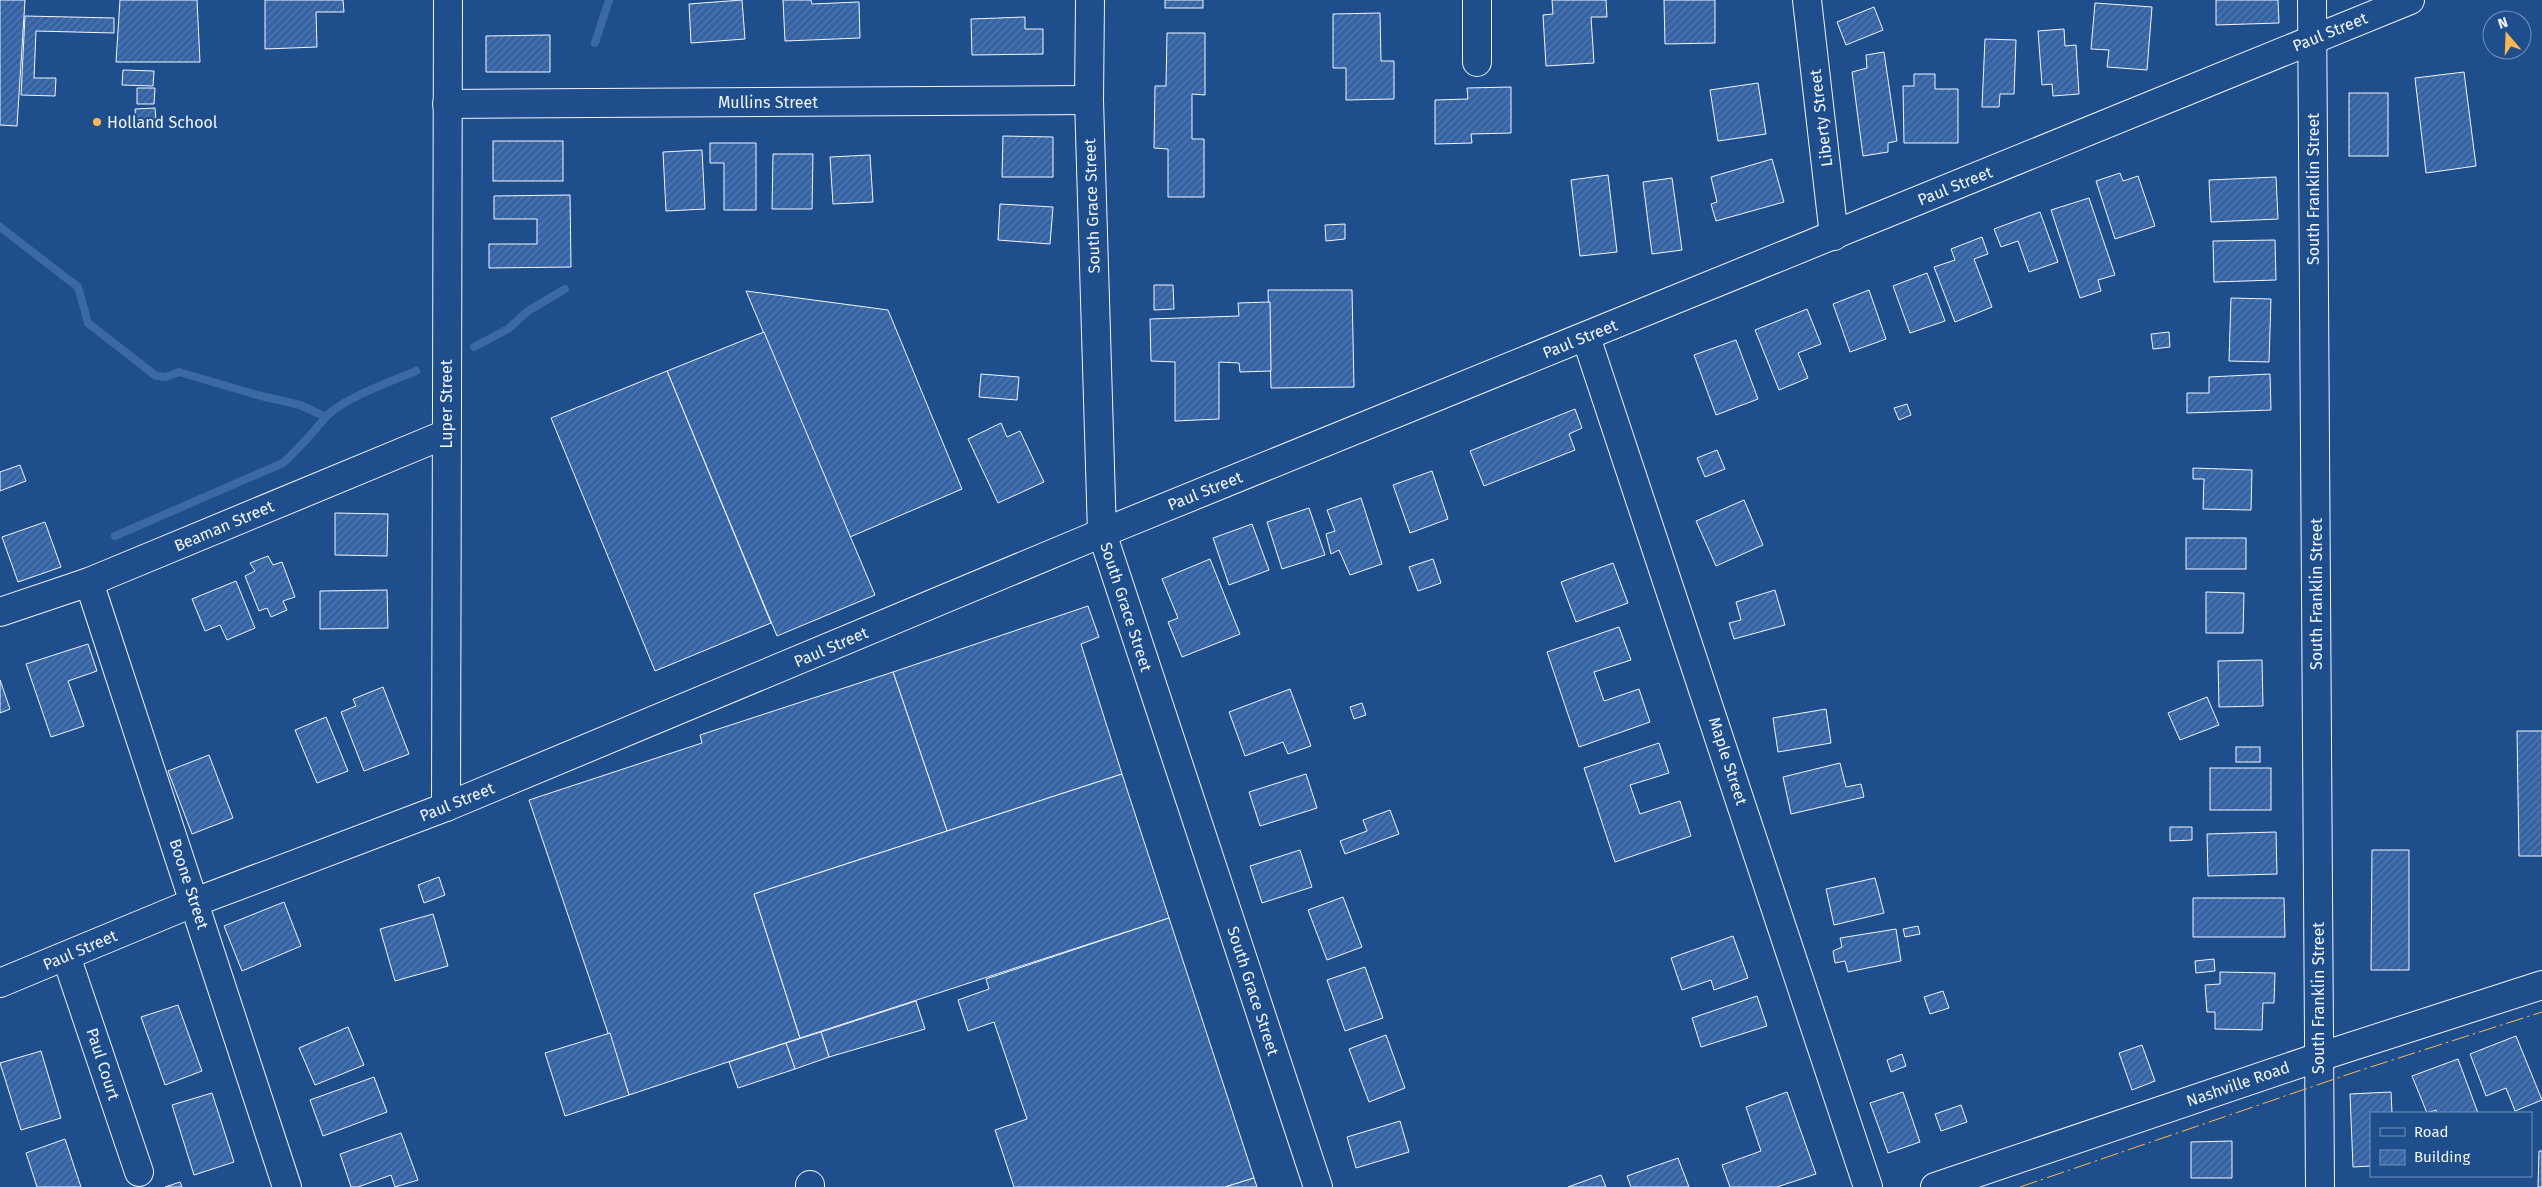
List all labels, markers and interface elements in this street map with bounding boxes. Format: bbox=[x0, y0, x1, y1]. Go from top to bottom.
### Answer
street label: Paul Street bbox=[2290, 8, 2370, 56]
north arrow bbox=[2482, 10, 2532, 60]
text: N bbox=[2496, 14, 2510, 33]
street label: Liberty Street bbox=[1806, 68, 1836, 168]
street label: Mullins Street bbox=[718, 93, 818, 112]
place label: Holland School bbox=[107, 113, 218, 132]
street label: South Franklin Street bbox=[2304, 113, 2323, 265]
marker: Holland School bbox=[91, 116, 103, 128]
street label: South Grace Street bbox=[1080, 138, 1104, 274]
street label: Paul Street bbox=[1915, 162, 1995, 210]
street label: Paul Street bbox=[1540, 315, 1620, 363]
street label: Luper Street bbox=[437, 359, 456, 449]
street label: Paul Street bbox=[1165, 467, 1245, 515]
street label: Beaman Street bbox=[171, 496, 277, 556]
street label: South Franklin Street bbox=[2307, 518, 2326, 670]
street label: South Grace Street bbox=[1096, 540, 1156, 674]
street label: Paul Street bbox=[791, 623, 871, 671]
street label: Maple Street bbox=[1705, 714, 1751, 808]
street label: Paul Street bbox=[417, 778, 497, 826]
street label: Boone Street bbox=[165, 836, 213, 932]
street label: South Franklin Street bbox=[2309, 922, 2328, 1074]
street label: South Grace Street bbox=[1223, 924, 1283, 1058]
street label: Paul Street bbox=[40, 926, 120, 974]
street label: Paul Court bbox=[82, 1026, 124, 1103]
street label: Nashville Road bbox=[2184, 1057, 2292, 1111]
legend bbox=[2370, 1112, 2532, 1177]
text: Road bbox=[2414, 1123, 2449, 1141]
text: Building bbox=[2414, 1148, 2470, 1166]

